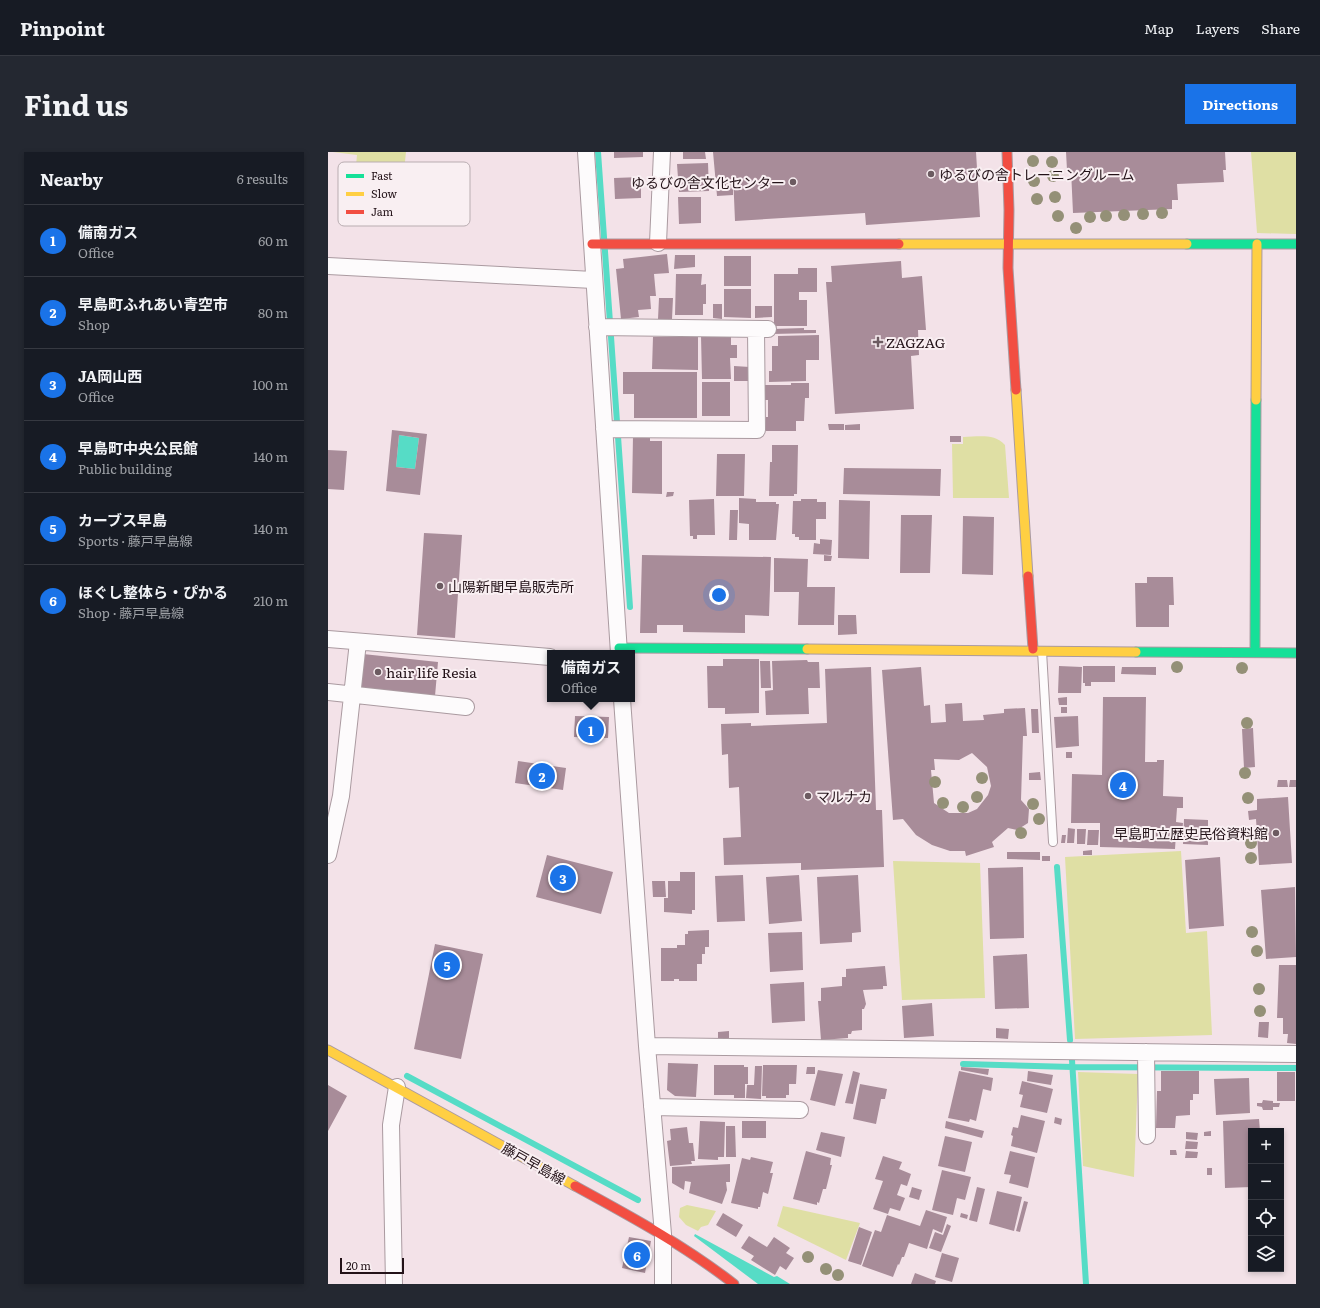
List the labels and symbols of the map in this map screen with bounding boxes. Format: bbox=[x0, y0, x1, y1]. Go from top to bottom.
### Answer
legend bbox=[338, 162, 470, 226]
place label: ゆるびの舎トレーニングルーム bbox=[939, 164, 1135, 184]
text: Fast bbox=[371, 167, 393, 183]
marker: ゆるびの舎トレーニングルーム bbox=[926, 169, 936, 179]
place label: ゆるびの舎文化センター bbox=[631, 172, 785, 192]
marker: ゆるびの舎文化センター bbox=[788, 177, 798, 187]
text: Slow bbox=[371, 185, 397, 201]
text: Jam bbox=[371, 203, 394, 219]
place label: ZAGZAG bbox=[886, 332, 946, 352]
marker: ZAGZAG bbox=[873, 337, 883, 347]
place label: 山陽新聞早島販売所 bbox=[448, 576, 574, 596]
marker: 山陽新聞早島販売所 bbox=[435, 581, 445, 591]
your location bbox=[709, 585, 729, 605]
place label: hair life Resia bbox=[386, 662, 477, 682]
marker: hair life Resia bbox=[373, 667, 383, 677]
pin: 1 bbox=[578, 715, 604, 745]
pin: 2 bbox=[529, 761, 555, 791]
pin: 4 bbox=[1110, 770, 1136, 800]
place label: マルナカ bbox=[816, 786, 872, 806]
marker: マルナカ bbox=[803, 791, 813, 801]
place label: 早島町立歴史民俗資料館 bbox=[1114, 823, 1268, 843]
marker: 早島町立歴史民俗資料館 bbox=[1271, 828, 1281, 838]
pin: 3 bbox=[550, 863, 576, 893]
pin: 5 bbox=[434, 950, 460, 980]
street label: 藤戸早島線 bbox=[499, 1137, 569, 1189]
pin: 6 bbox=[624, 1240, 650, 1270]
scale bar bbox=[340, 1256, 404, 1275]

